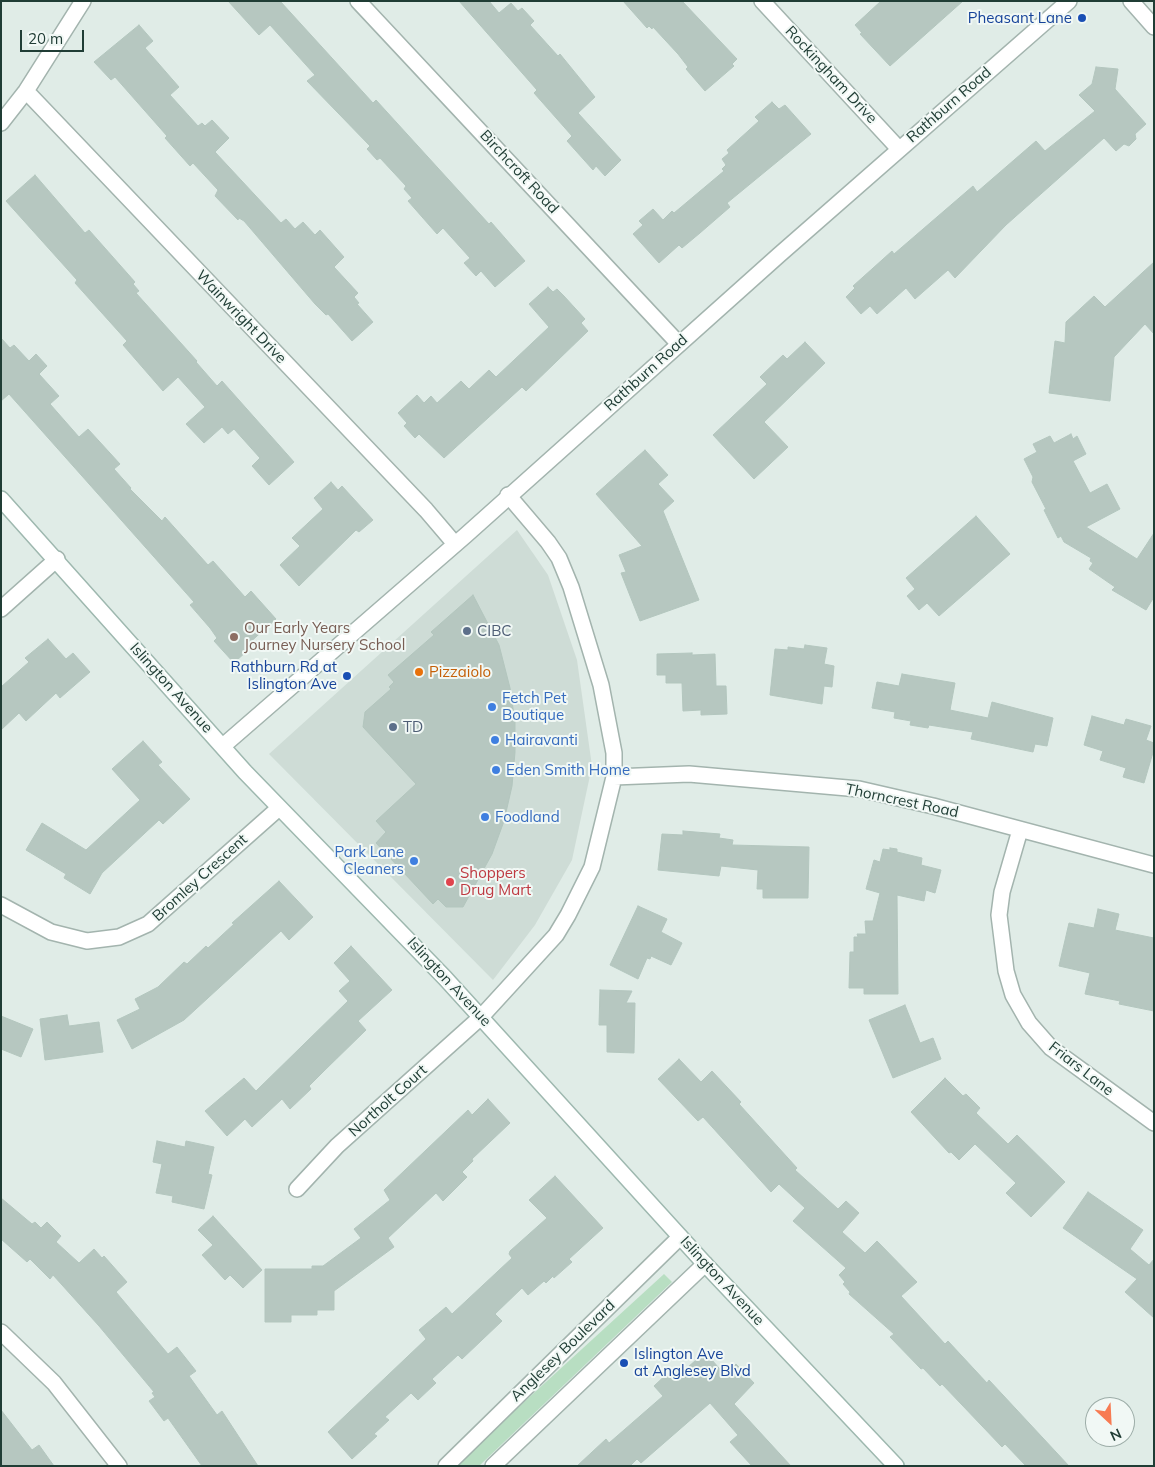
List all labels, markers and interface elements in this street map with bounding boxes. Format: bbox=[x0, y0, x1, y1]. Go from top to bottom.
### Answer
place label: Pheasant Lane bbox=[968, 9, 1072, 27]
marker: Pheasant Lane bbox=[1076, 12, 1088, 24]
scale bar bbox=[22, 20, 86, 52]
street label: Rockingham Drive bbox=[781, 23, 881, 127]
text: 20 m bbox=[28, 29, 63, 48]
street label: Rathburn Road bbox=[903, 63, 995, 147]
street label: Birchcroft Road bbox=[476, 127, 562, 217]
street label: Wainwright Drive bbox=[192, 267, 290, 367]
street label: Rathburn Road bbox=[601, 331, 691, 415]
place label: Our Early Years Journey Nursery School bbox=[244, 619, 405, 654]
place label: CIBC bbox=[477, 622, 512, 640]
marker: CIBC bbox=[461, 625, 473, 637]
marker: Our Early Years Journey Nursery School bbox=[228, 631, 240, 643]
street label: Islington Avenue bbox=[126, 639, 216, 737]
place label: Rathburn Rd at Islington Ave bbox=[230, 658, 337, 693]
place label: Pizzaiolo bbox=[429, 663, 491, 681]
marker: Pizzaiolo bbox=[413, 666, 425, 678]
marker: Rathburn Rd at Islington Ave bbox=[341, 670, 353, 682]
place label: Fetch Pet Boutique bbox=[502, 689, 566, 724]
marker: Fetch Pet Boutique bbox=[486, 701, 498, 713]
place label: TD bbox=[403, 718, 423, 736]
marker: TD bbox=[387, 721, 399, 733]
place label: Hairavanti bbox=[505, 731, 578, 749]
marker: Hairavanti bbox=[489, 734, 501, 746]
place label: Eden Smith Home bbox=[506, 761, 630, 779]
marker: Eden Smith Home bbox=[490, 764, 502, 776]
street label: Thorncrest Road bbox=[844, 780, 960, 822]
place label: Foodland bbox=[495, 808, 560, 826]
marker: Foodland bbox=[479, 811, 491, 823]
street label: Bromley Crescent bbox=[149, 831, 251, 925]
place label: Park Lane Cleaners bbox=[334, 843, 404, 878]
marker: Park Lane Cleaners bbox=[408, 855, 420, 867]
place label: Shoppers Drug Mart bbox=[460, 864, 531, 899]
marker: Shoppers Drug Mart bbox=[444, 876, 456, 888]
street label: Islington Avenue bbox=[403, 934, 495, 1030]
street label: Friars Lane bbox=[1045, 1038, 1117, 1100]
street label: Northolt Court bbox=[345, 1061, 431, 1141]
street label: Islington Avenue bbox=[676, 1233, 768, 1329]
street label: Anglesey Boulevard bbox=[507, 1297, 619, 1405]
place label: Islington Ave at Anglesey Blvd bbox=[634, 1345, 751, 1380]
marker: Islington Ave at Anglesey Blvd bbox=[618, 1357, 630, 1369]
north arrow bbox=[1085, 1397, 1135, 1447]
text: N bbox=[1107, 1424, 1125, 1445]

